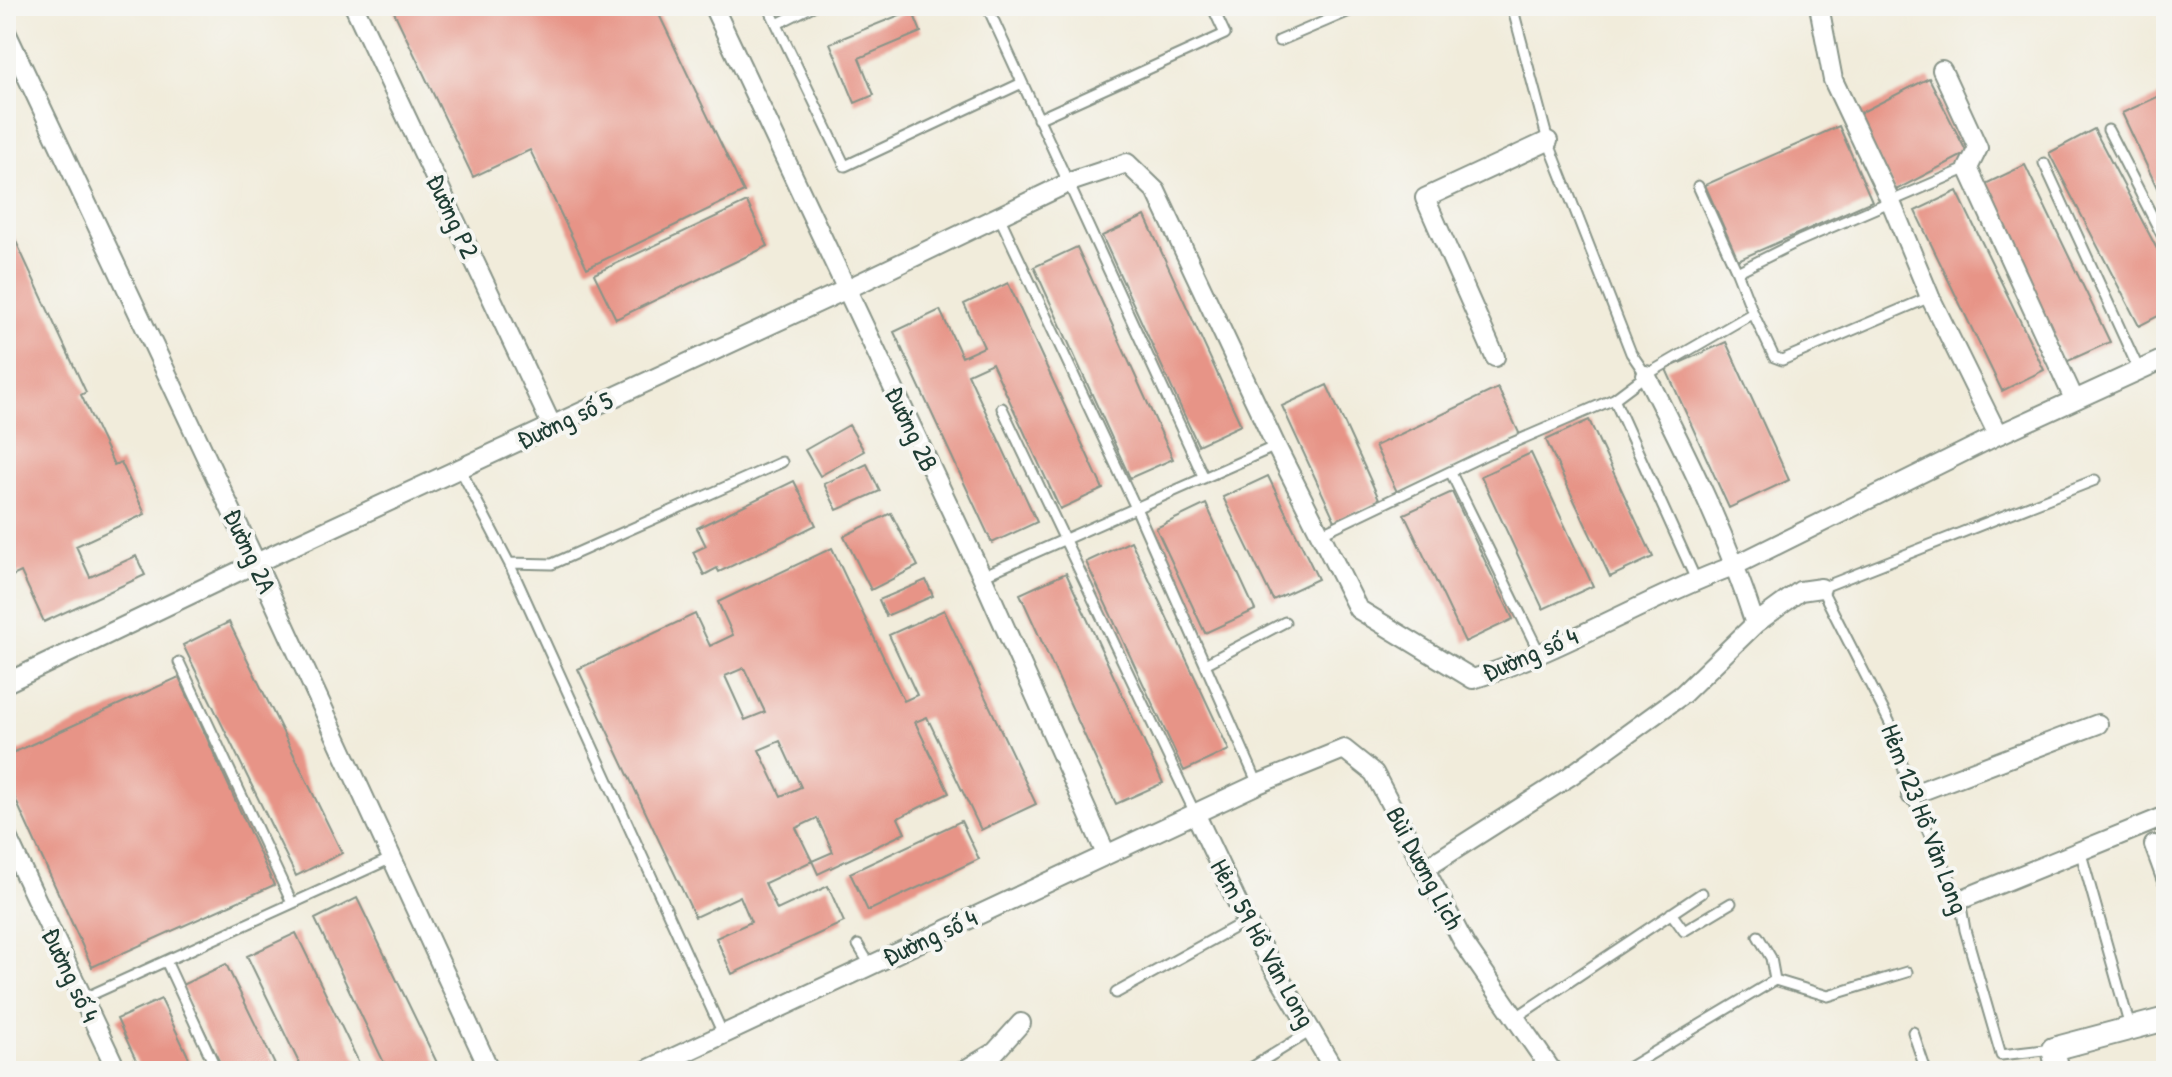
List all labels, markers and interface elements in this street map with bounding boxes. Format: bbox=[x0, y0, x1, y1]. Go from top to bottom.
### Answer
street label: Đường P2 bbox=[419, 168, 488, 264]
street label: Đường 2B bbox=[878, 381, 947, 477]
street label: Đường số 5 bbox=[511, 382, 618, 457]
street label: Đường 2A bbox=[216, 503, 285, 599]
street label: Đường số 4 bbox=[1477, 618, 1583, 689]
street label: Hẻm 123 Hồ Văn Long bbox=[1873, 719, 1978, 918]
street label: Bùi Dương Lịch bbox=[1378, 800, 1472, 935]
street label: Hẻm 59 Hồ Văn Long bbox=[1203, 852, 1324, 1033]
street label: Đường số 4 bbox=[877, 899, 983, 974]
street label: Đường số 4 bbox=[34, 922, 109, 1028]

